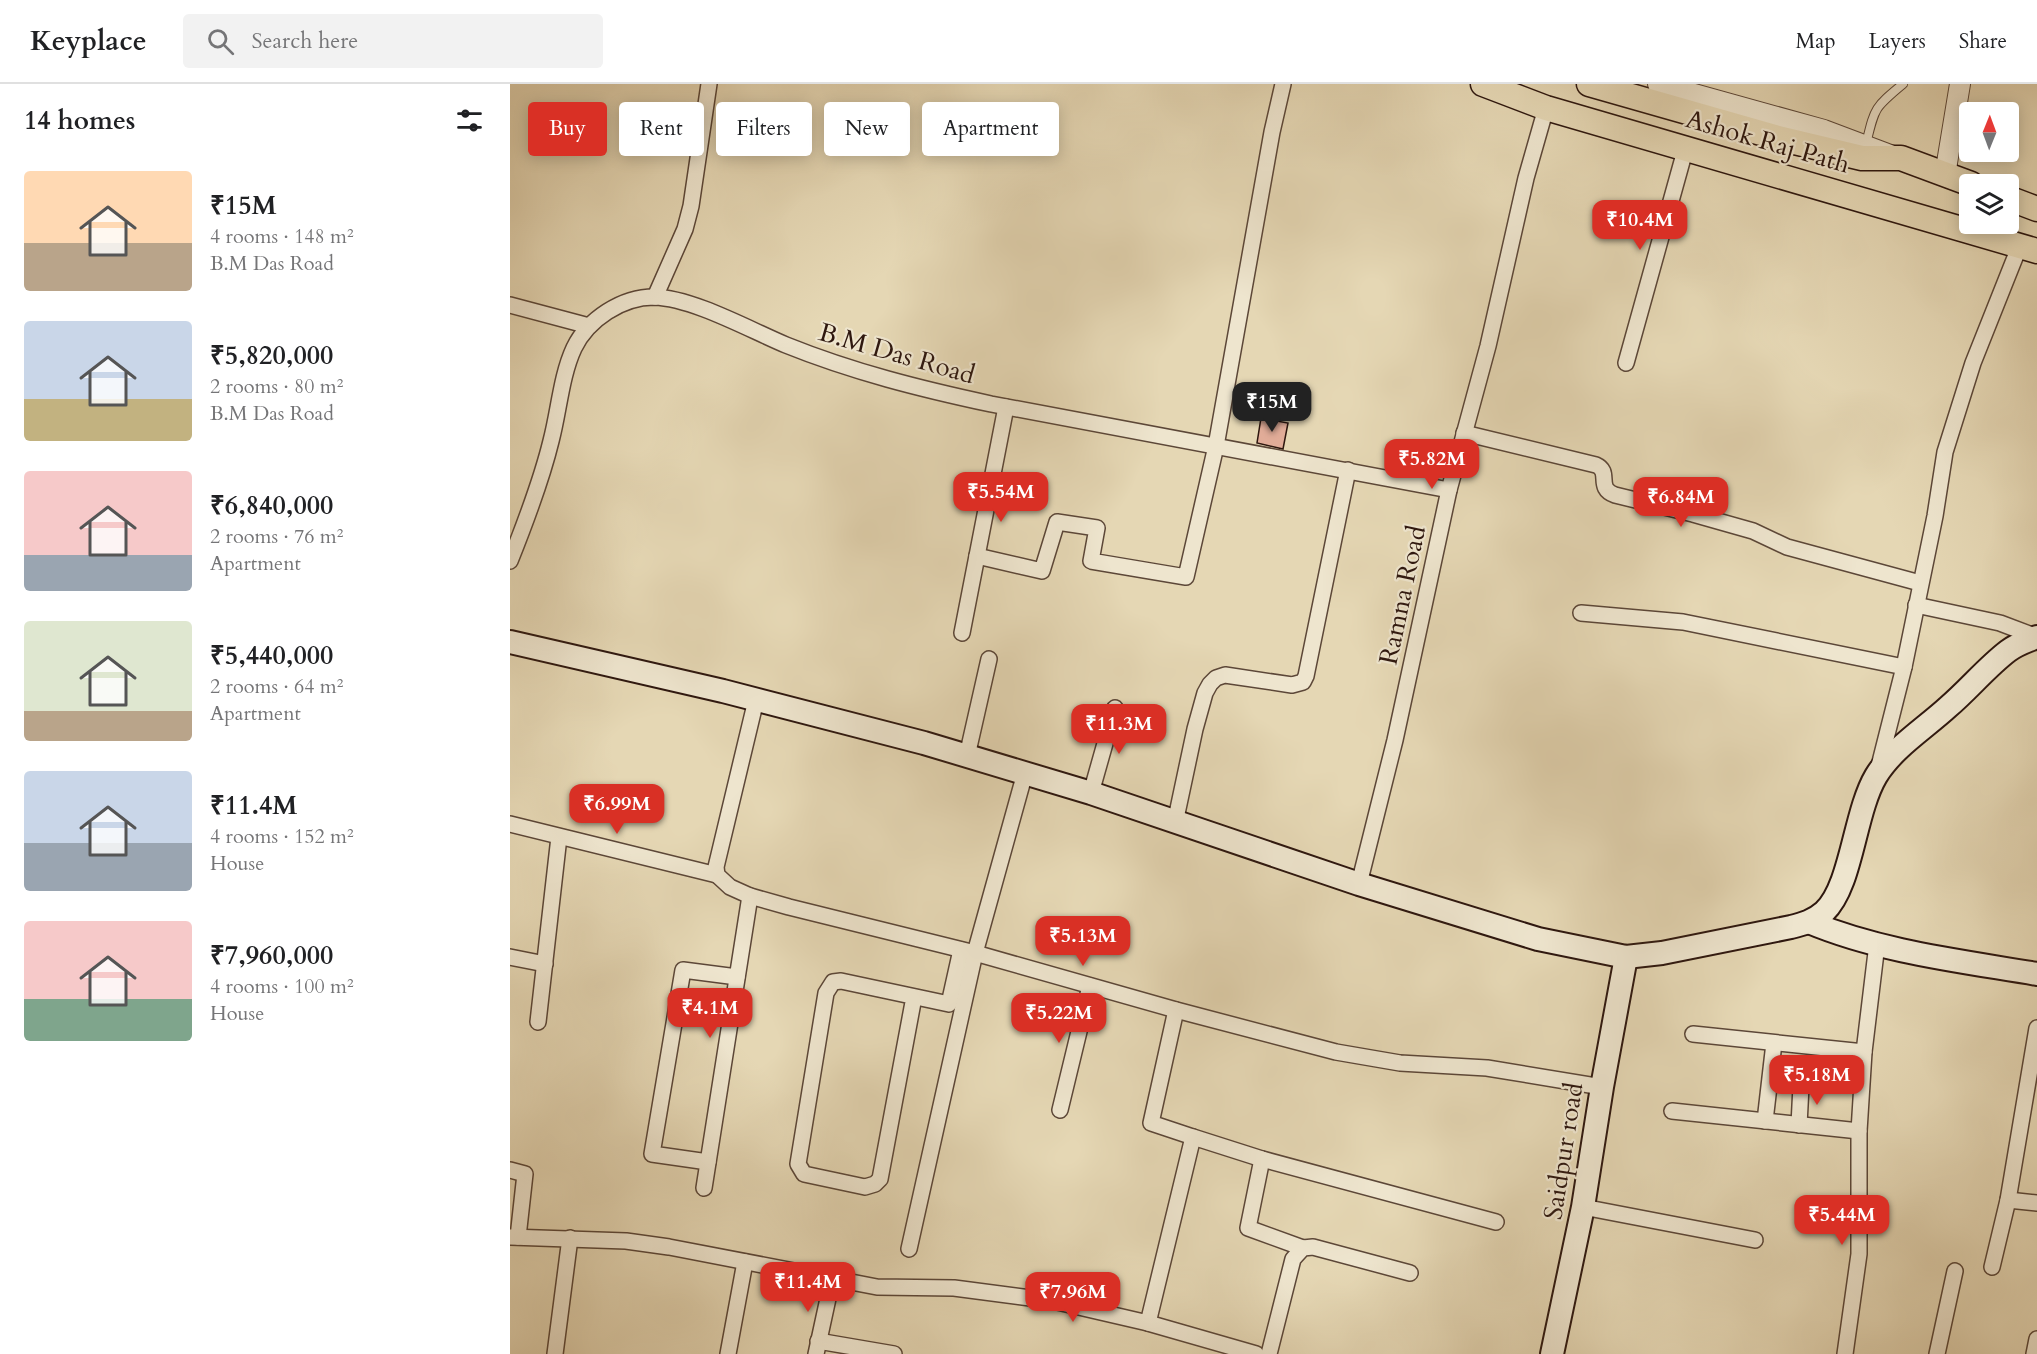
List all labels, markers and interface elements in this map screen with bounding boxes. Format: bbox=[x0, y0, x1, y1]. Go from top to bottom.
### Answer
search box bbox=[183, 14, 603, 68]
text: Keyplace bbox=[30, 22, 147, 60]
icon: search bbox=[204, 25, 237, 58]
text: Search here bbox=[252, 26, 358, 56]
text: Map bbox=[1796, 27, 1836, 56]
text: Layers bbox=[1869, 27, 1926, 56]
text: Share bbox=[1959, 27, 2007, 56]
street label: Ashok Raj Path bbox=[1682, 101, 1854, 182]
chip: Buy bbox=[528, 102, 607, 156]
chip: Rent bbox=[619, 102, 704, 156]
chip: Filters bbox=[716, 102, 812, 156]
chip: New bbox=[824, 102, 910, 156]
chip: Apartment bbox=[922, 102, 1059, 156]
north arrow bbox=[1959, 102, 2019, 162]
map controls bbox=[1959, 102, 2019, 234]
text: 14 homes bbox=[24, 103, 135, 138]
icon: filters bbox=[453, 104, 486, 137]
button: layers bbox=[1959, 174, 2019, 234]
text: ₹15M bbox=[210, 188, 277, 223]
icon: home bbox=[72, 195, 144, 267]
pin: ₹10.4M bbox=[1591, 200, 1689, 251]
text: ₹10.4M bbox=[1606, 206, 1674, 233]
text: 4 rooms · 148 m² bbox=[210, 223, 354, 250]
text: B.M Das Road bbox=[210, 250, 334, 277]
street label: B.M Das Road bbox=[815, 314, 979, 393]
text: ₹5,820,000 bbox=[210, 338, 333, 373]
icon: home bbox=[72, 345, 144, 417]
text: 2 rooms · 80 m² bbox=[210, 373, 343, 400]
pin: ₹15M bbox=[1236, 382, 1308, 433]
text: ₹15M bbox=[1246, 388, 1298, 415]
text: B.M Das Road bbox=[210, 400, 334, 427]
pin: ₹5.82M bbox=[1383, 439, 1481, 490]
text: ₹5.82M bbox=[1398, 445, 1466, 472]
pin: ₹5.54M bbox=[952, 472, 1050, 523]
pin: ₹6.84M bbox=[1632, 477, 1730, 528]
text: ₹5.54M bbox=[967, 478, 1035, 505]
text: ₹6.84M bbox=[1647, 483, 1715, 510]
text: ₹6,840,000 bbox=[210, 488, 333, 523]
icon: home bbox=[72, 495, 144, 567]
street label: Ramna Road bbox=[1371, 522, 1434, 668]
text: 2 rooms · 76 m² bbox=[210, 523, 343, 550]
text: Apartment bbox=[210, 550, 301, 577]
text: ₹5,440,000 bbox=[210, 638, 333, 673]
icon: home bbox=[72, 645, 144, 717]
text: 2 rooms · 64 m² bbox=[210, 673, 343, 700]
text: Apartment bbox=[210, 700, 301, 727]
pin: ₹11.3M bbox=[1070, 704, 1168, 755]
text: ₹11.3M bbox=[1085, 710, 1153, 737]
pin: ₹6.99M bbox=[568, 784, 666, 835]
text: ₹11.4M bbox=[210, 788, 298, 823]
text: ₹6.99M bbox=[583, 790, 651, 817]
icon: home bbox=[72, 795, 144, 867]
text: 4 rooms · 152 m² bbox=[210, 823, 354, 850]
text: House bbox=[210, 850, 264, 877]
pin: ₹5.13M bbox=[1034, 916, 1132, 967]
text: ₹5.13M bbox=[1049, 922, 1117, 949]
text: ₹7,960,000 bbox=[210, 938, 333, 973]
icon: home bbox=[72, 945, 144, 1017]
text: 4 rooms · 100 m² bbox=[210, 973, 354, 1000]
pin: ₹4.1M bbox=[668, 988, 752, 1039]
pin: ₹5.22M bbox=[1010, 993, 1108, 1044]
text: ₹4.1M bbox=[681, 994, 739, 1021]
text: ₹5.22M bbox=[1025, 999, 1093, 1026]
text: House bbox=[210, 1000, 264, 1027]
pin: ₹5.18M bbox=[1768, 1055, 1866, 1106]
text: ₹5.18M bbox=[1783, 1061, 1851, 1088]
street label: Saidpur road bbox=[1535, 1080, 1592, 1222]
pin: ₹5.44M bbox=[1793, 1195, 1891, 1246]
text: ₹5.44M bbox=[1808, 1201, 1876, 1228]
pin: ₹11.4M bbox=[759, 1262, 857, 1313]
text: ₹11.4M bbox=[774, 1268, 842, 1295]
pin: ₹7.96M bbox=[1024, 1272, 1122, 1323]
text: ₹7.96M bbox=[1039, 1278, 1107, 1305]

